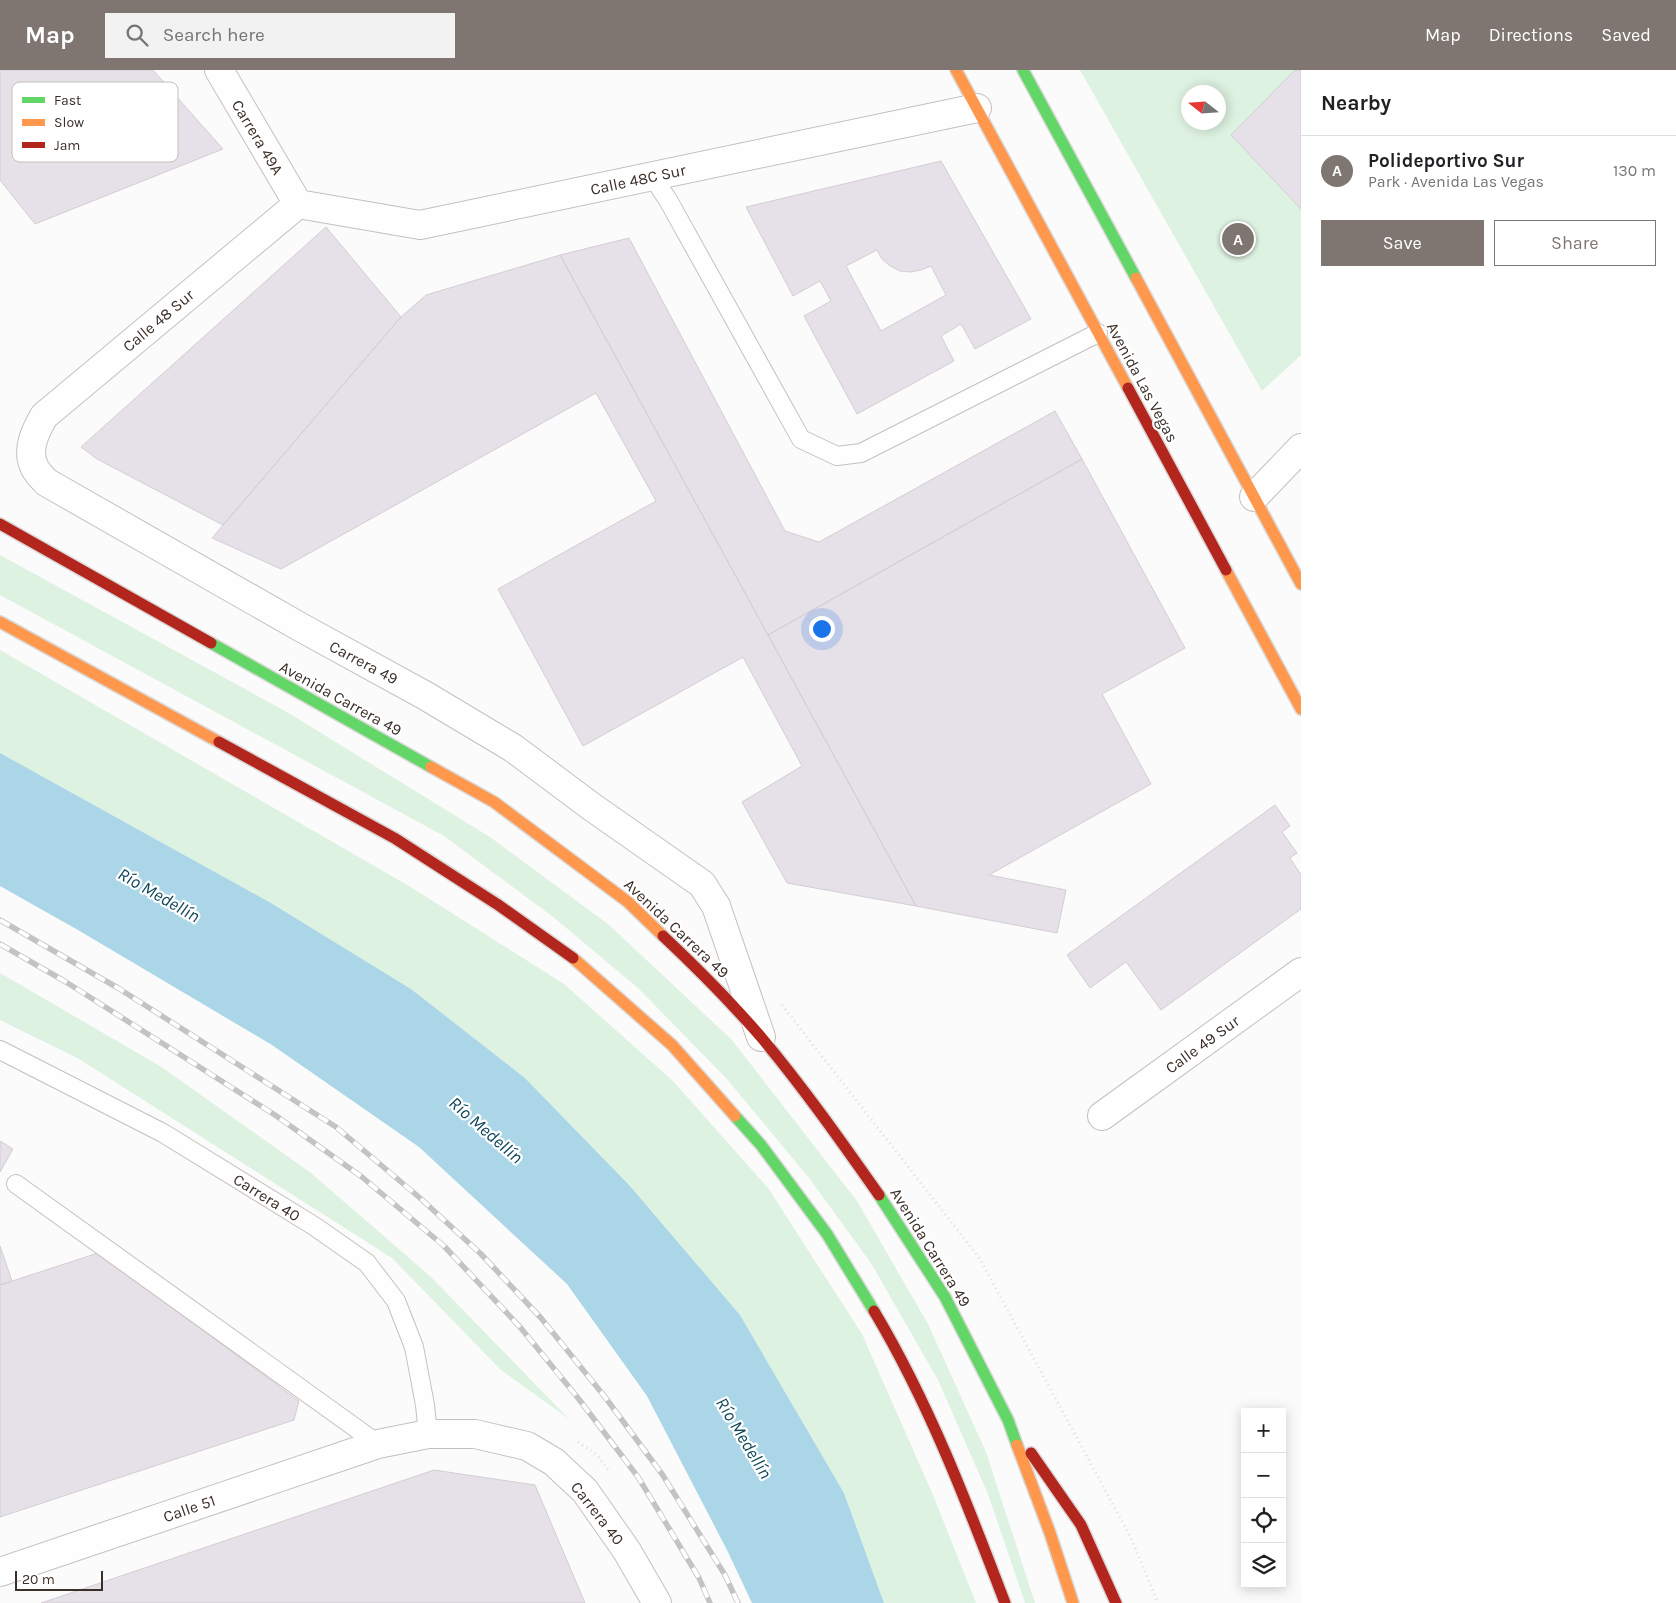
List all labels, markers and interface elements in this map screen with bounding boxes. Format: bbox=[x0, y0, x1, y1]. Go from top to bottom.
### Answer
search box bbox=[105, 13, 455, 58]
text: Map bbox=[25, 21, 75, 49]
icon: search bbox=[123, 21, 151, 49]
text: Search here bbox=[163, 24, 265, 46]
text: Map bbox=[1425, 24, 1461, 46]
text: Directions bbox=[1489, 24, 1573, 46]
text: Saved bbox=[1601, 24, 1651, 46]
legend bbox=[12, 82, 178, 162]
north arrow bbox=[1181, 85, 1226, 130]
text: Nearby bbox=[1321, 91, 1391, 115]
text: Fast bbox=[54, 92, 81, 109]
street label: Carrera 49A bbox=[228, 96, 287, 178]
text: Slow bbox=[54, 114, 84, 131]
text: Jam bbox=[54, 137, 80, 154]
text: Polideportivo Sur bbox=[1368, 150, 1524, 172]
street label: Calle 48C Sur bbox=[589, 160, 688, 199]
text: A bbox=[1332, 161, 1342, 180]
text: 130 m bbox=[1613, 161, 1656, 180]
text: Park · Avenida Las Vegas bbox=[1368, 172, 1544, 191]
pin: A bbox=[1222, 220, 1254, 258]
button: Save bbox=[1321, 220, 1484, 266]
button: Share bbox=[1494, 220, 1656, 266]
street label: Calle 48 Sur bbox=[119, 285, 198, 356]
street label: Avenida Las Vegas bbox=[1103, 319, 1182, 445]
your location bbox=[809, 616, 835, 642]
street label: Carrera 49 bbox=[326, 636, 401, 688]
street label: Avenida Carrera 49 bbox=[276, 657, 405, 740]
water label: Río Medellín bbox=[114, 863, 204, 927]
street label: Avenida Carrera 49 bbox=[620, 875, 733, 982]
street label: Calle 49 Sur bbox=[1162, 1011, 1243, 1078]
water label: Río Medellín bbox=[444, 1092, 528, 1168]
street label: Carrera 40 bbox=[230, 1169, 304, 1225]
street label: Avenida Carrera 49 bbox=[886, 1184, 975, 1310]
water label: Río Medellín bbox=[711, 1393, 777, 1483]
map controls bbox=[1241, 1408, 1286, 1588]
button: + bbox=[1241, 1408, 1286, 1453]
button: − bbox=[1241, 1453, 1286, 1498]
street label: Carrera 40 bbox=[567, 1478, 628, 1549]
street label: Calle 51 bbox=[161, 1491, 218, 1526]
button: locate bbox=[1241, 1498, 1286, 1543]
button: layers bbox=[1241, 1543, 1286, 1588]
scale bar bbox=[15, 1568, 102, 1591]
text: 20 m bbox=[22, 1571, 55, 1588]

